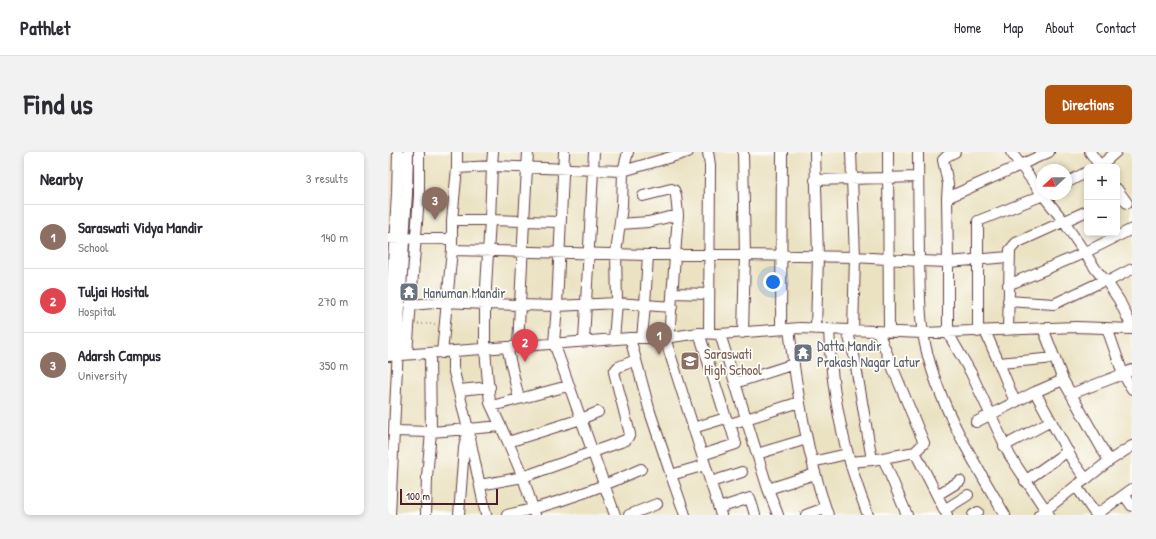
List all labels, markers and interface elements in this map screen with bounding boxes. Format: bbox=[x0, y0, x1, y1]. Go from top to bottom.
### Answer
text: Pathlet bbox=[20, 15, 70, 41]
text: Home bbox=[954, 18, 981, 37]
text: Map bbox=[1003, 18, 1023, 37]
text: About bbox=[1045, 18, 1074, 37]
text: Contact bbox=[1096, 18, 1136, 37]
text: Find us bbox=[24, 85, 93, 123]
button: Directions bbox=[1045, 85, 1132, 124]
north arrow bbox=[1036, 164, 1072, 200]
map controls bbox=[1084, 164, 1120, 236]
button: + bbox=[1084, 164, 1120, 200]
text: Nearby bbox=[40, 167, 83, 190]
text: 3 results bbox=[306, 169, 348, 187]
pin: 3 bbox=[422, 187, 448, 220]
button: − bbox=[1084, 200, 1120, 236]
text: Saraswati Vidya Mandir bbox=[78, 217, 203, 238]
text: 1 bbox=[51, 228, 55, 246]
text: 140 m bbox=[321, 228, 348, 246]
text: School bbox=[78, 238, 108, 256]
your location bbox=[763, 272, 783, 292]
text: Tuljai Hosital bbox=[78, 281, 148, 302]
temple icon: Hanuman Mandir bbox=[398, 281, 420, 303]
place label: Hanuman Mandir bbox=[423, 283, 506, 302]
text: 2 bbox=[50, 292, 56, 310]
text: 270 m bbox=[318, 292, 348, 310]
text: Hospital bbox=[78, 302, 116, 320]
pin: 1 bbox=[646, 322, 672, 355]
pin: 2 bbox=[512, 329, 538, 362]
place label: Datta Mandir Prakash Nagar Latur bbox=[817, 336, 921, 372]
temple icon: Datta Mandir Prakash Nagar Latur bbox=[792, 342, 814, 364]
place label: Saraswati High School bbox=[704, 344, 762, 380]
text: Adarsh Campus bbox=[78, 345, 161, 366]
school or university icon: Saraswati High School bbox=[679, 350, 701, 372]
text: 3 bbox=[50, 356, 56, 374]
text: 350 m bbox=[319, 356, 348, 374]
text: University bbox=[78, 366, 127, 384]
scale bar bbox=[400, 487, 498, 506]
text: 100 m bbox=[406, 489, 430, 503]

